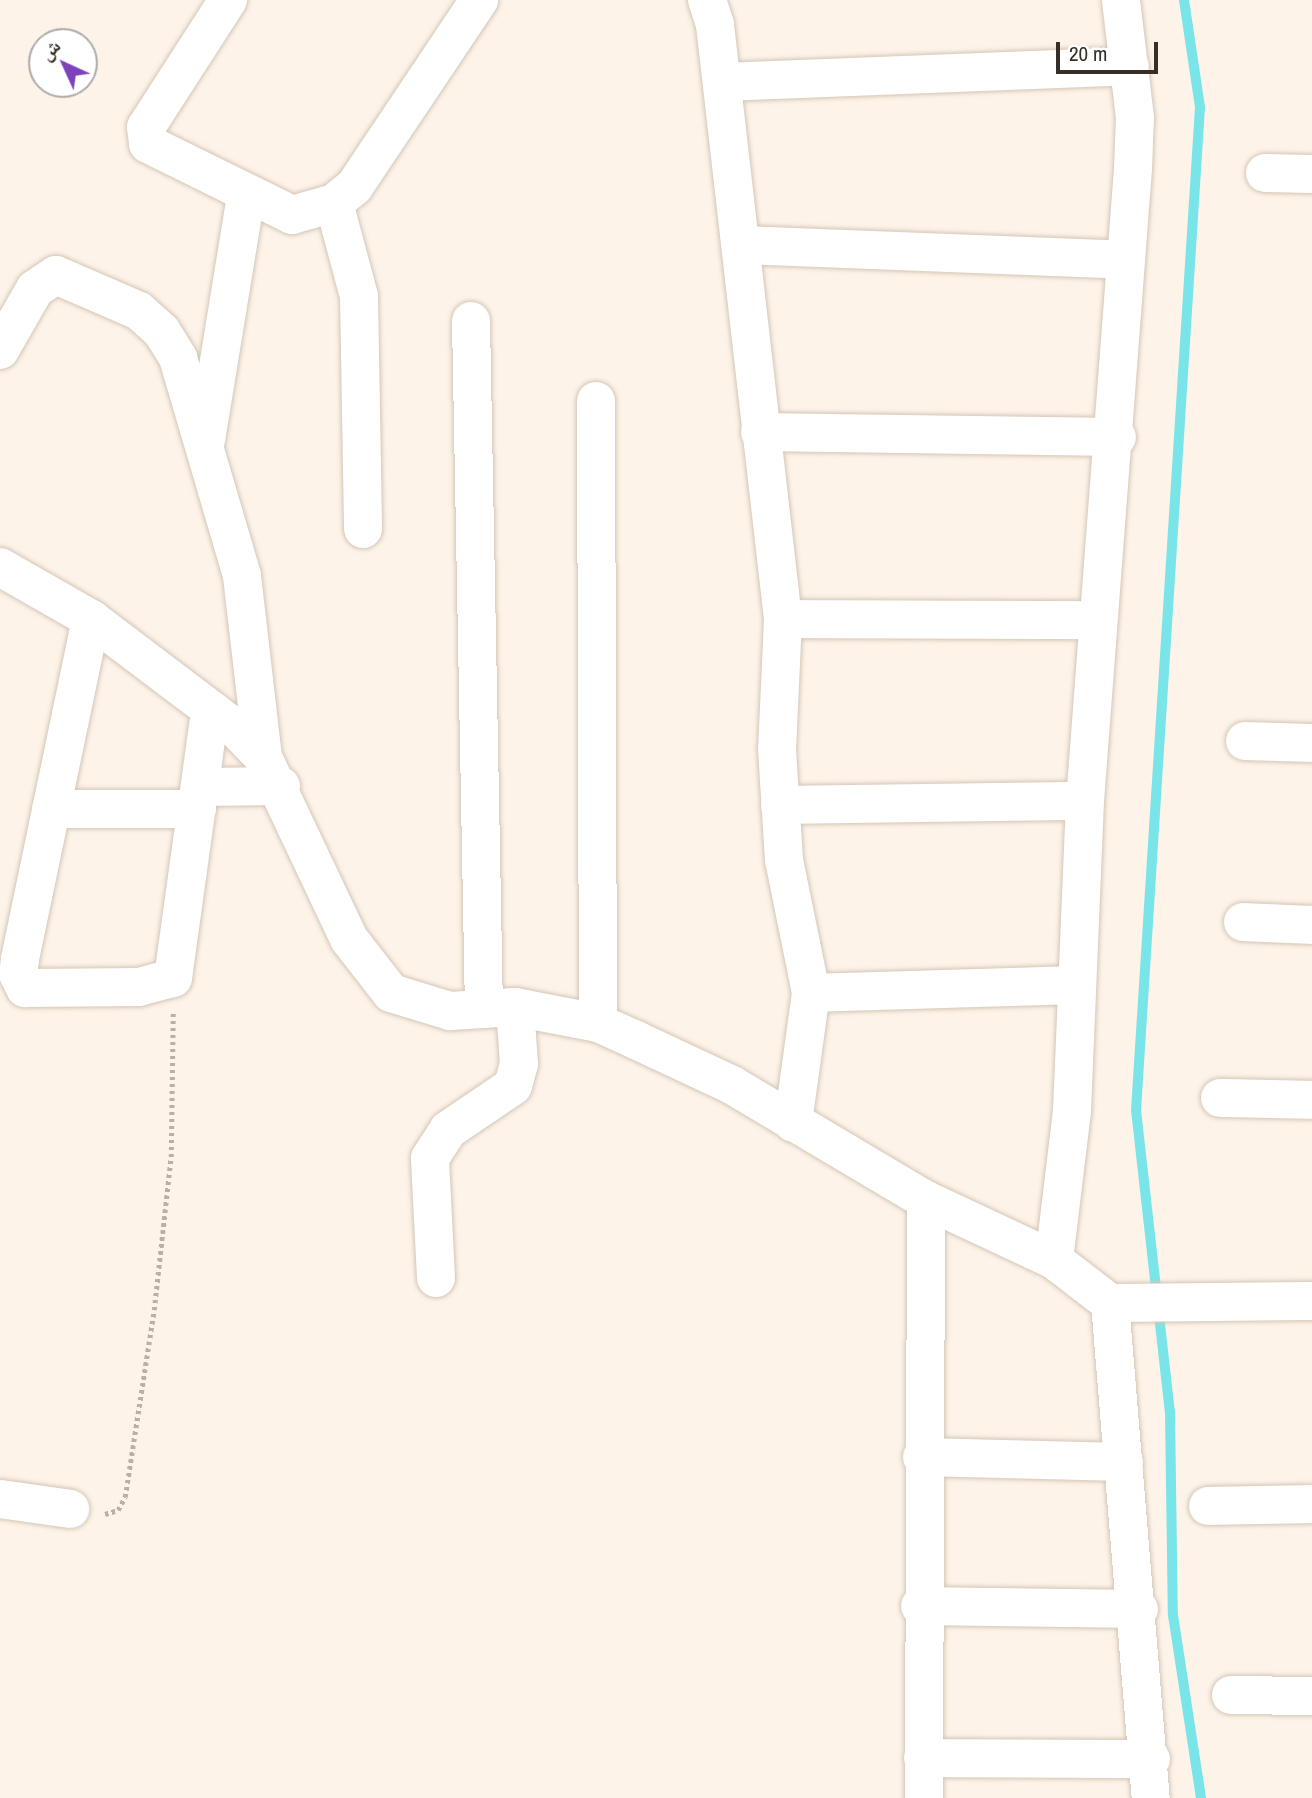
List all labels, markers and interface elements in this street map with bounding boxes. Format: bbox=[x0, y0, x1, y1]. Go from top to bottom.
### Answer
north arrow bbox=[28, 28, 98, 98]
scale bar bbox=[1060, 28, 1162, 72]
text: ش bbox=[33, 33, 66, 66]
text: 20 m bbox=[1069, 39, 1107, 68]

